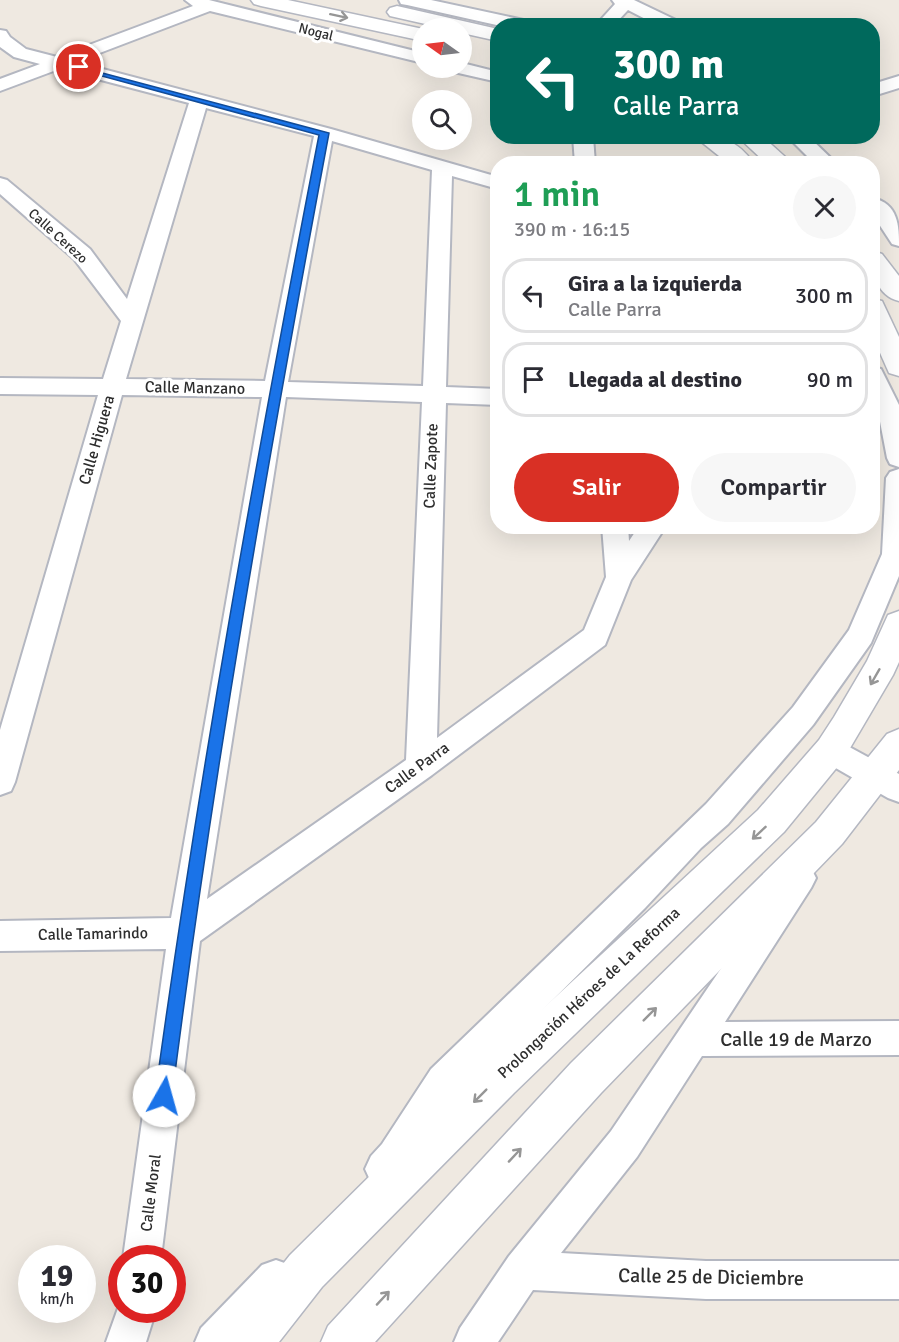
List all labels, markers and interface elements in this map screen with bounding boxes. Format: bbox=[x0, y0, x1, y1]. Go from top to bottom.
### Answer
one-way arrow bbox=[329, 11, 348, 22]
north arrow bbox=[412, 18, 472, 78]
map controls bbox=[412, 18, 472, 150]
street label: Nogal bbox=[297, 19, 335, 45]
text: 300 m bbox=[613, 39, 724, 90]
pin bbox=[53, 41, 104, 92]
icon: left bbox=[514, 42, 592, 120]
icon: arrive bbox=[62, 50, 95, 83]
button: search bbox=[412, 90, 472, 150]
text: Calle Parra bbox=[613, 90, 739, 123]
text: 1 min bbox=[514, 172, 600, 217]
button: close bbox=[793, 176, 856, 239]
street label: Calle Cerezo bbox=[25, 205, 91, 267]
text: 390 m · 16:15 bbox=[514, 217, 630, 242]
text: Gira a la izquierda bbox=[568, 270, 742, 297]
icon: left bbox=[517, 279, 550, 312]
text: 300 m bbox=[795, 282, 853, 309]
text: Calle Parra bbox=[568, 297, 662, 322]
icon: arrive bbox=[517, 363, 550, 396]
text: Llegada al destino bbox=[568, 366, 742, 393]
text: 90 m bbox=[807, 366, 853, 393]
street label: Calle Manzano bbox=[145, 377, 245, 399]
street label: Calle Higuera bbox=[75, 393, 119, 487]
street label: Calle Zapote bbox=[420, 423, 442, 509]
button: Salir bbox=[514, 453, 679, 522]
button: Compartir bbox=[691, 453, 856, 522]
one-way arrow bbox=[868, 668, 880, 685]
street label: Calle Parra bbox=[381, 738, 453, 798]
one-way arrow bbox=[752, 825, 767, 839]
street label: Prolongación Héroes de La Reforma bbox=[494, 903, 684, 1083]
street label: Calle Tamarindo bbox=[38, 923, 148, 945]
one-way arrow bbox=[642, 1006, 657, 1021]
street label: Calle 19 de Marzo bbox=[720, 1027, 872, 1052]
position arrow bbox=[132, 1064, 196, 1128]
one-way arrow bbox=[472, 1089, 487, 1104]
one-way arrow bbox=[508, 1147, 522, 1162]
street label: Calle Moral bbox=[136, 1153, 166, 1233]
speed limit sign: 30 bbox=[108, 1245, 186, 1323]
text: 19 bbox=[41, 1258, 73, 1295]
street label: Calle 25 de Diciembre bbox=[618, 1263, 804, 1291]
text: km/h bbox=[40, 1290, 74, 1308]
one-way arrow bbox=[376, 1291, 390, 1306]

